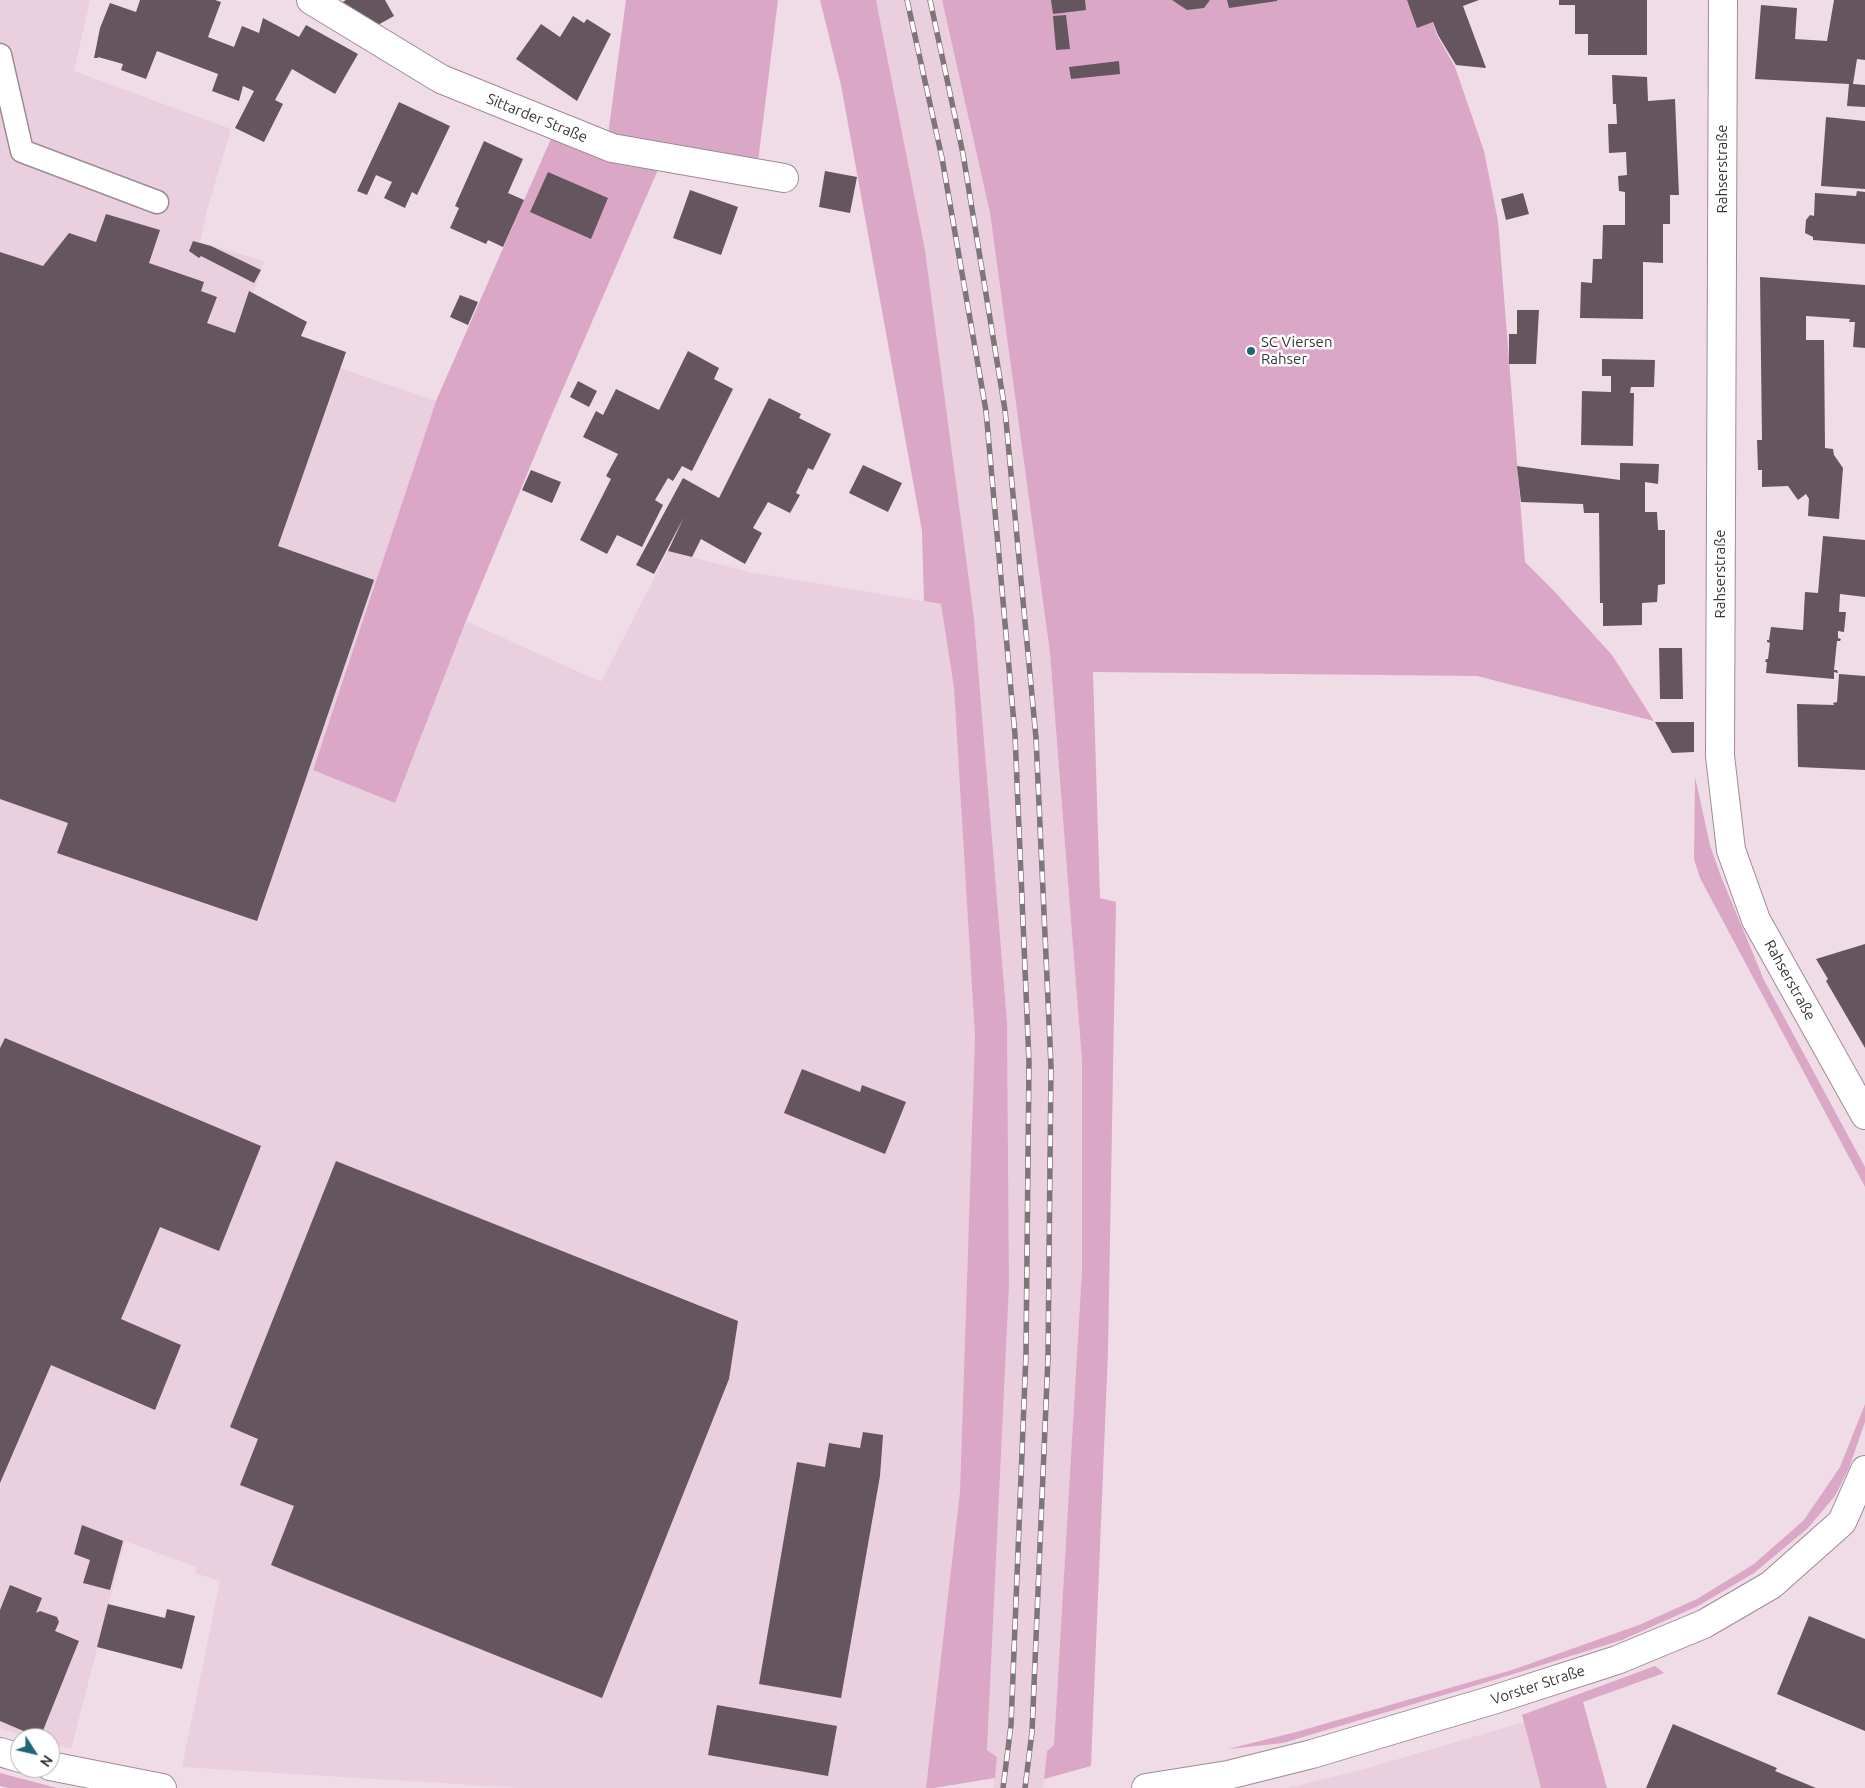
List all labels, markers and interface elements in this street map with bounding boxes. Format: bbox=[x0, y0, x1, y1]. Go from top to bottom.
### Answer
street label: Sittarder Straße bbox=[484, 90, 590, 146]
street label: Rahserstraße bbox=[1713, 124, 1731, 214]
place label: SC Viersen Rahser bbox=[1261, 333, 1332, 368]
marker: SC Viersen Rahser bbox=[1245, 345, 1257, 357]
street label: Rahserstraße bbox=[1711, 529, 1729, 619]
street label: Rahserstraße bbox=[1761, 937, 1819, 1023]
street label: Vorster Straße bbox=[1489, 1661, 1587, 1709]
north arrow bbox=[10, 1728, 60, 1778]
text: N bbox=[37, 1752, 56, 1770]

